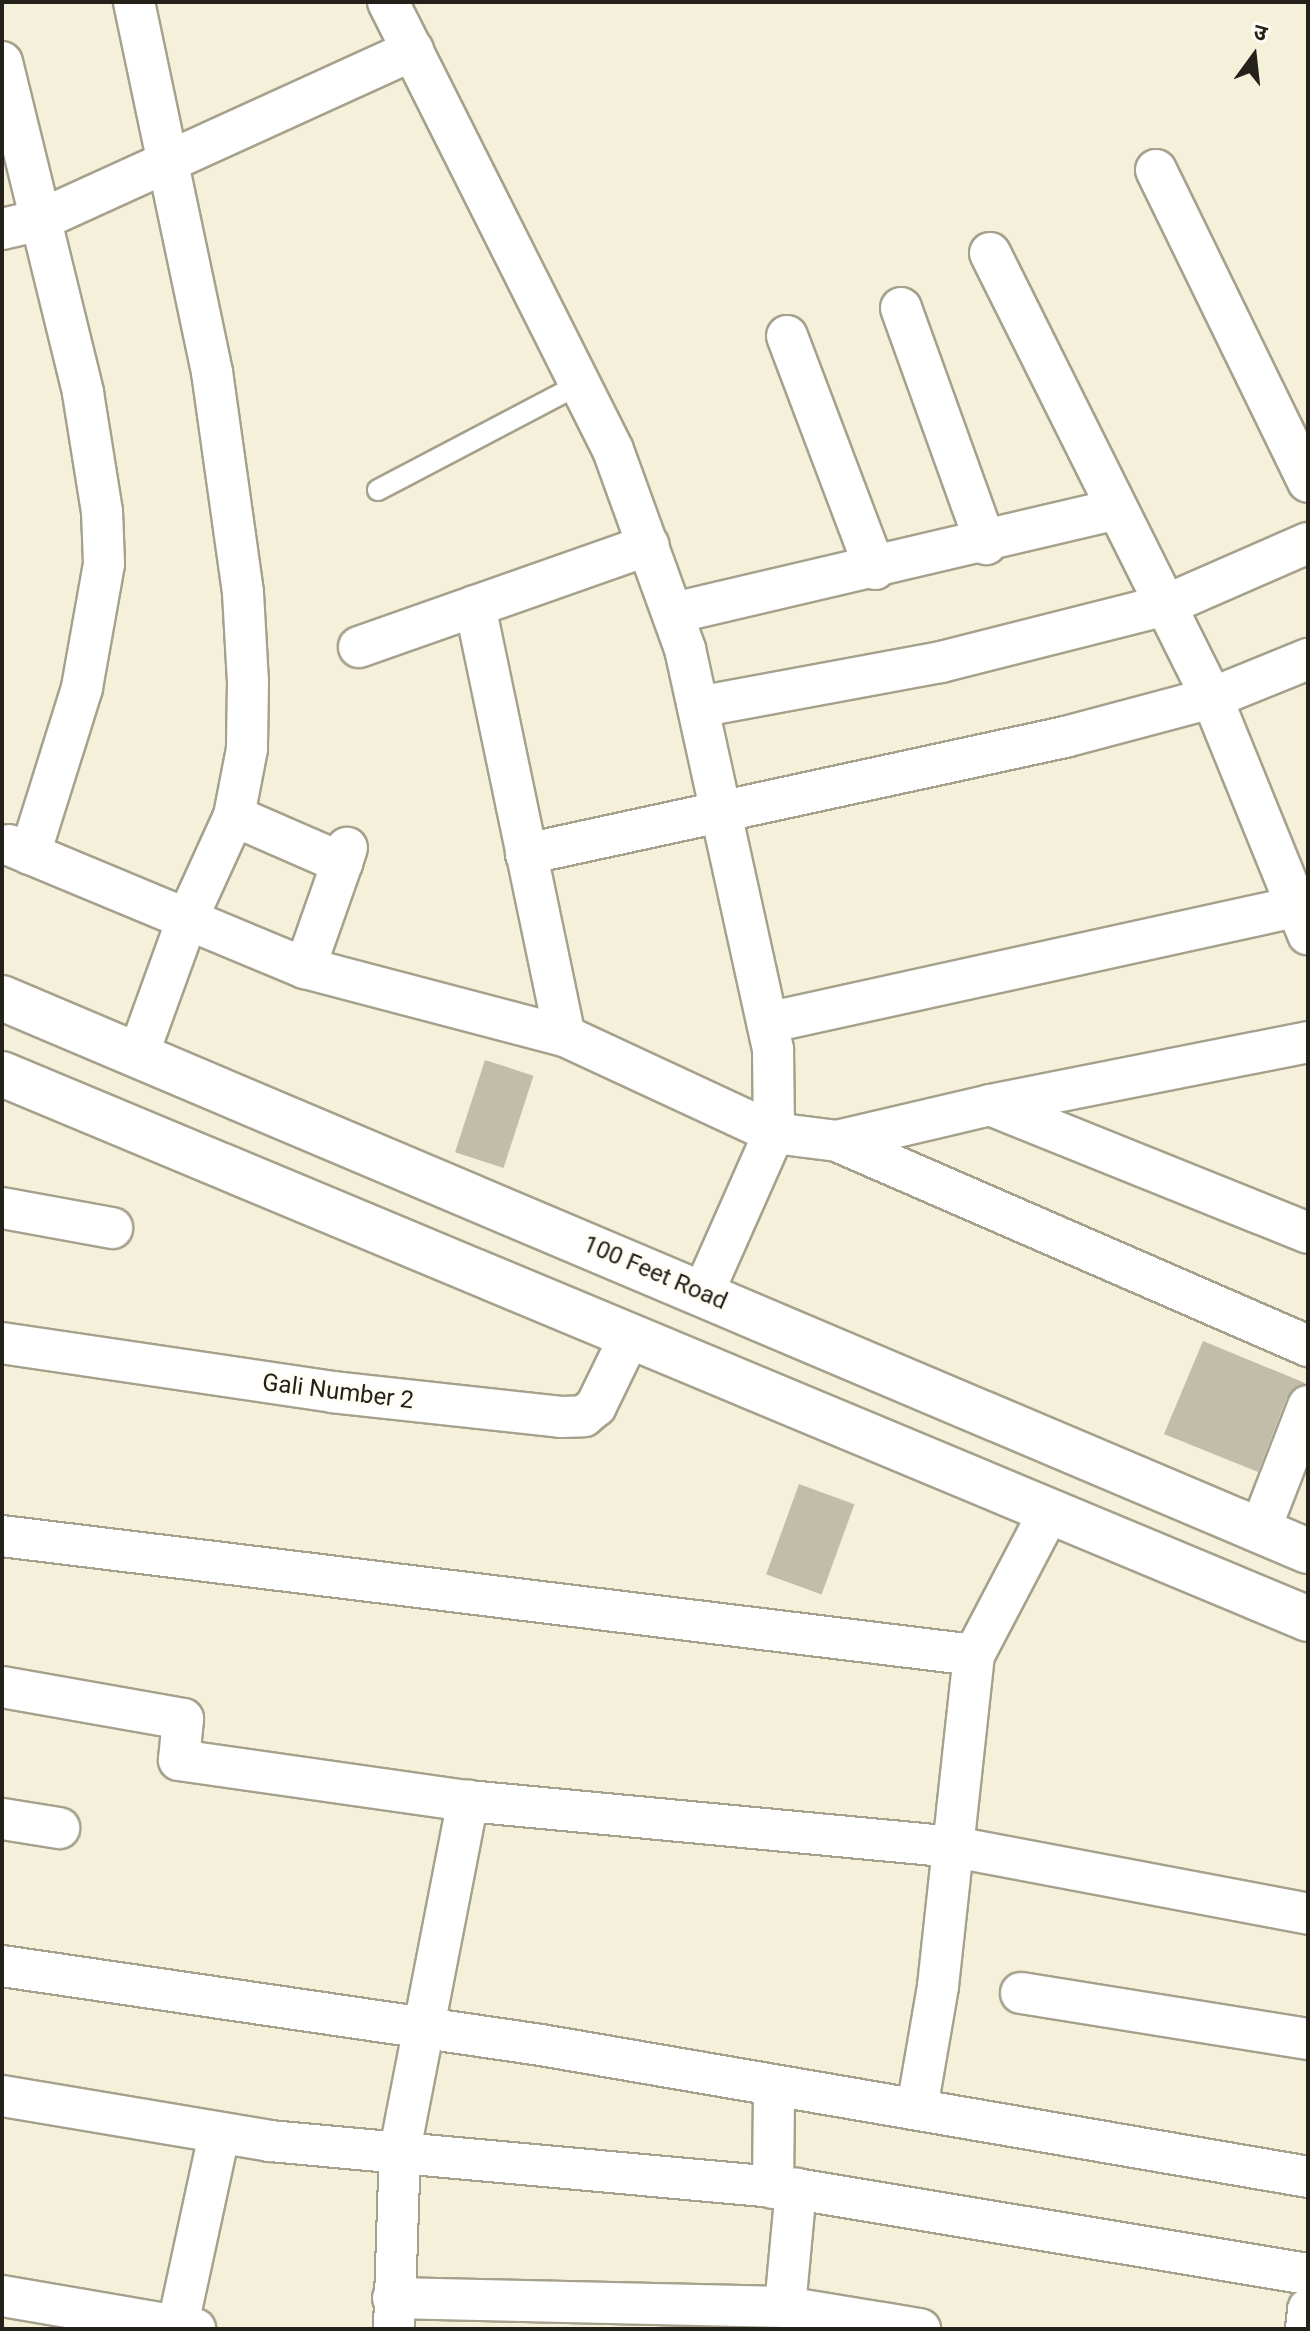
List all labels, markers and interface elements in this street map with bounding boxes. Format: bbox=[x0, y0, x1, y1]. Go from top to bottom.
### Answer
north arrow bbox=[1214, 16, 1294, 96]
text: उ bbox=[1251, 19, 1270, 46]
street label: 100 Feet Road bbox=[579, 1230, 731, 1316]
street label: Gali Number 2 bbox=[261, 1368, 415, 1416]

